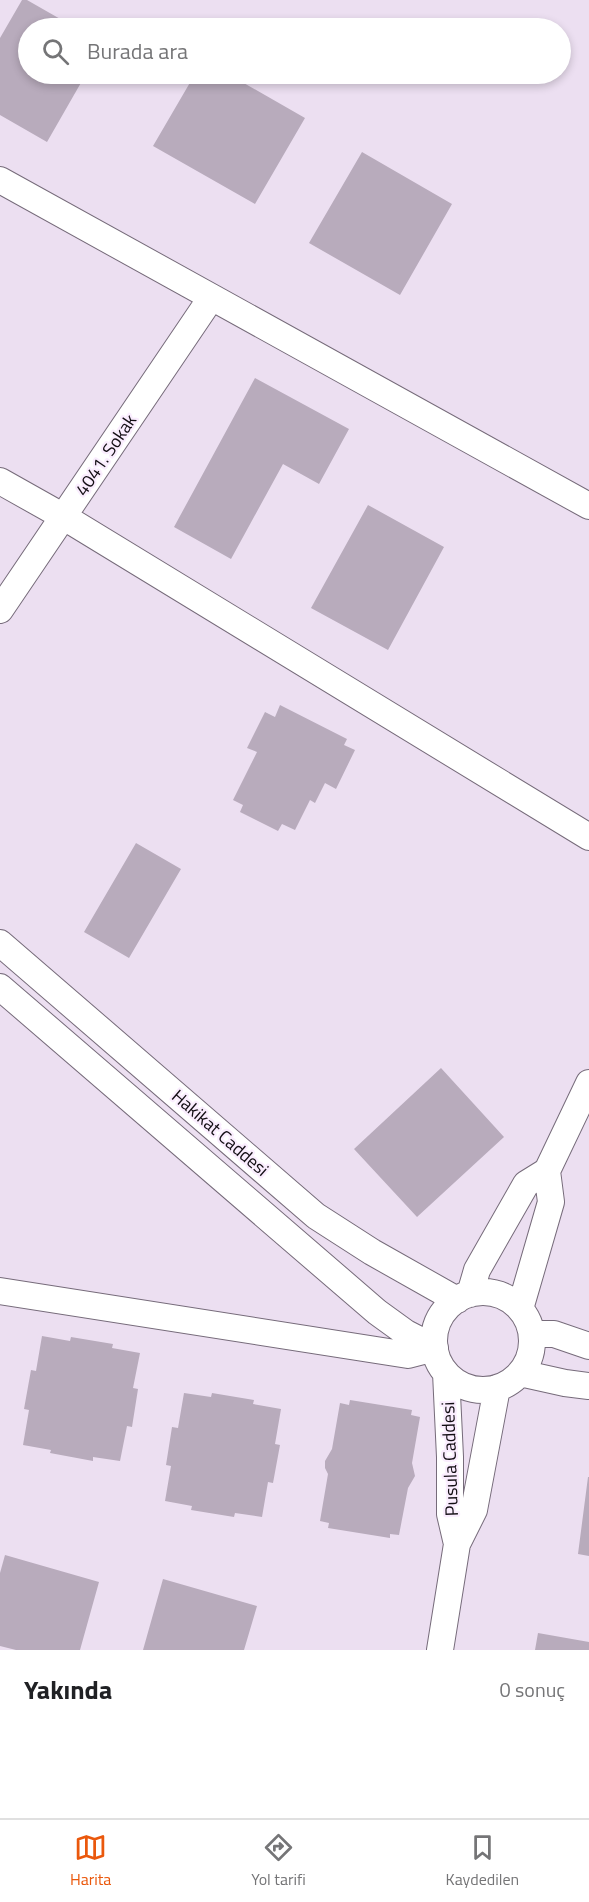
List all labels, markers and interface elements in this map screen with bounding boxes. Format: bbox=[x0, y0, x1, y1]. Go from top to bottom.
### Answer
search box bbox=[18, 18, 571, 84]
text: Burada ara bbox=[87, 34, 188, 68]
icon: search bbox=[39, 35, 72, 68]
street label: 4041. Sokak bbox=[68, 408, 143, 501]
street label: Hakikat Caddesi bbox=[166, 1083, 275, 1182]
street label: Pusula Caddesi bbox=[434, 1401, 465, 1517]
text: Yakında bbox=[24, 1670, 112, 1709]
text: 0 sonuç bbox=[499, 1674, 565, 1705]
tab: Harita bbox=[70, 1831, 111, 1891]
tab: Yol tarifi bbox=[251, 1831, 306, 1891]
tab: Kaydedilen bbox=[446, 1831, 519, 1891]

